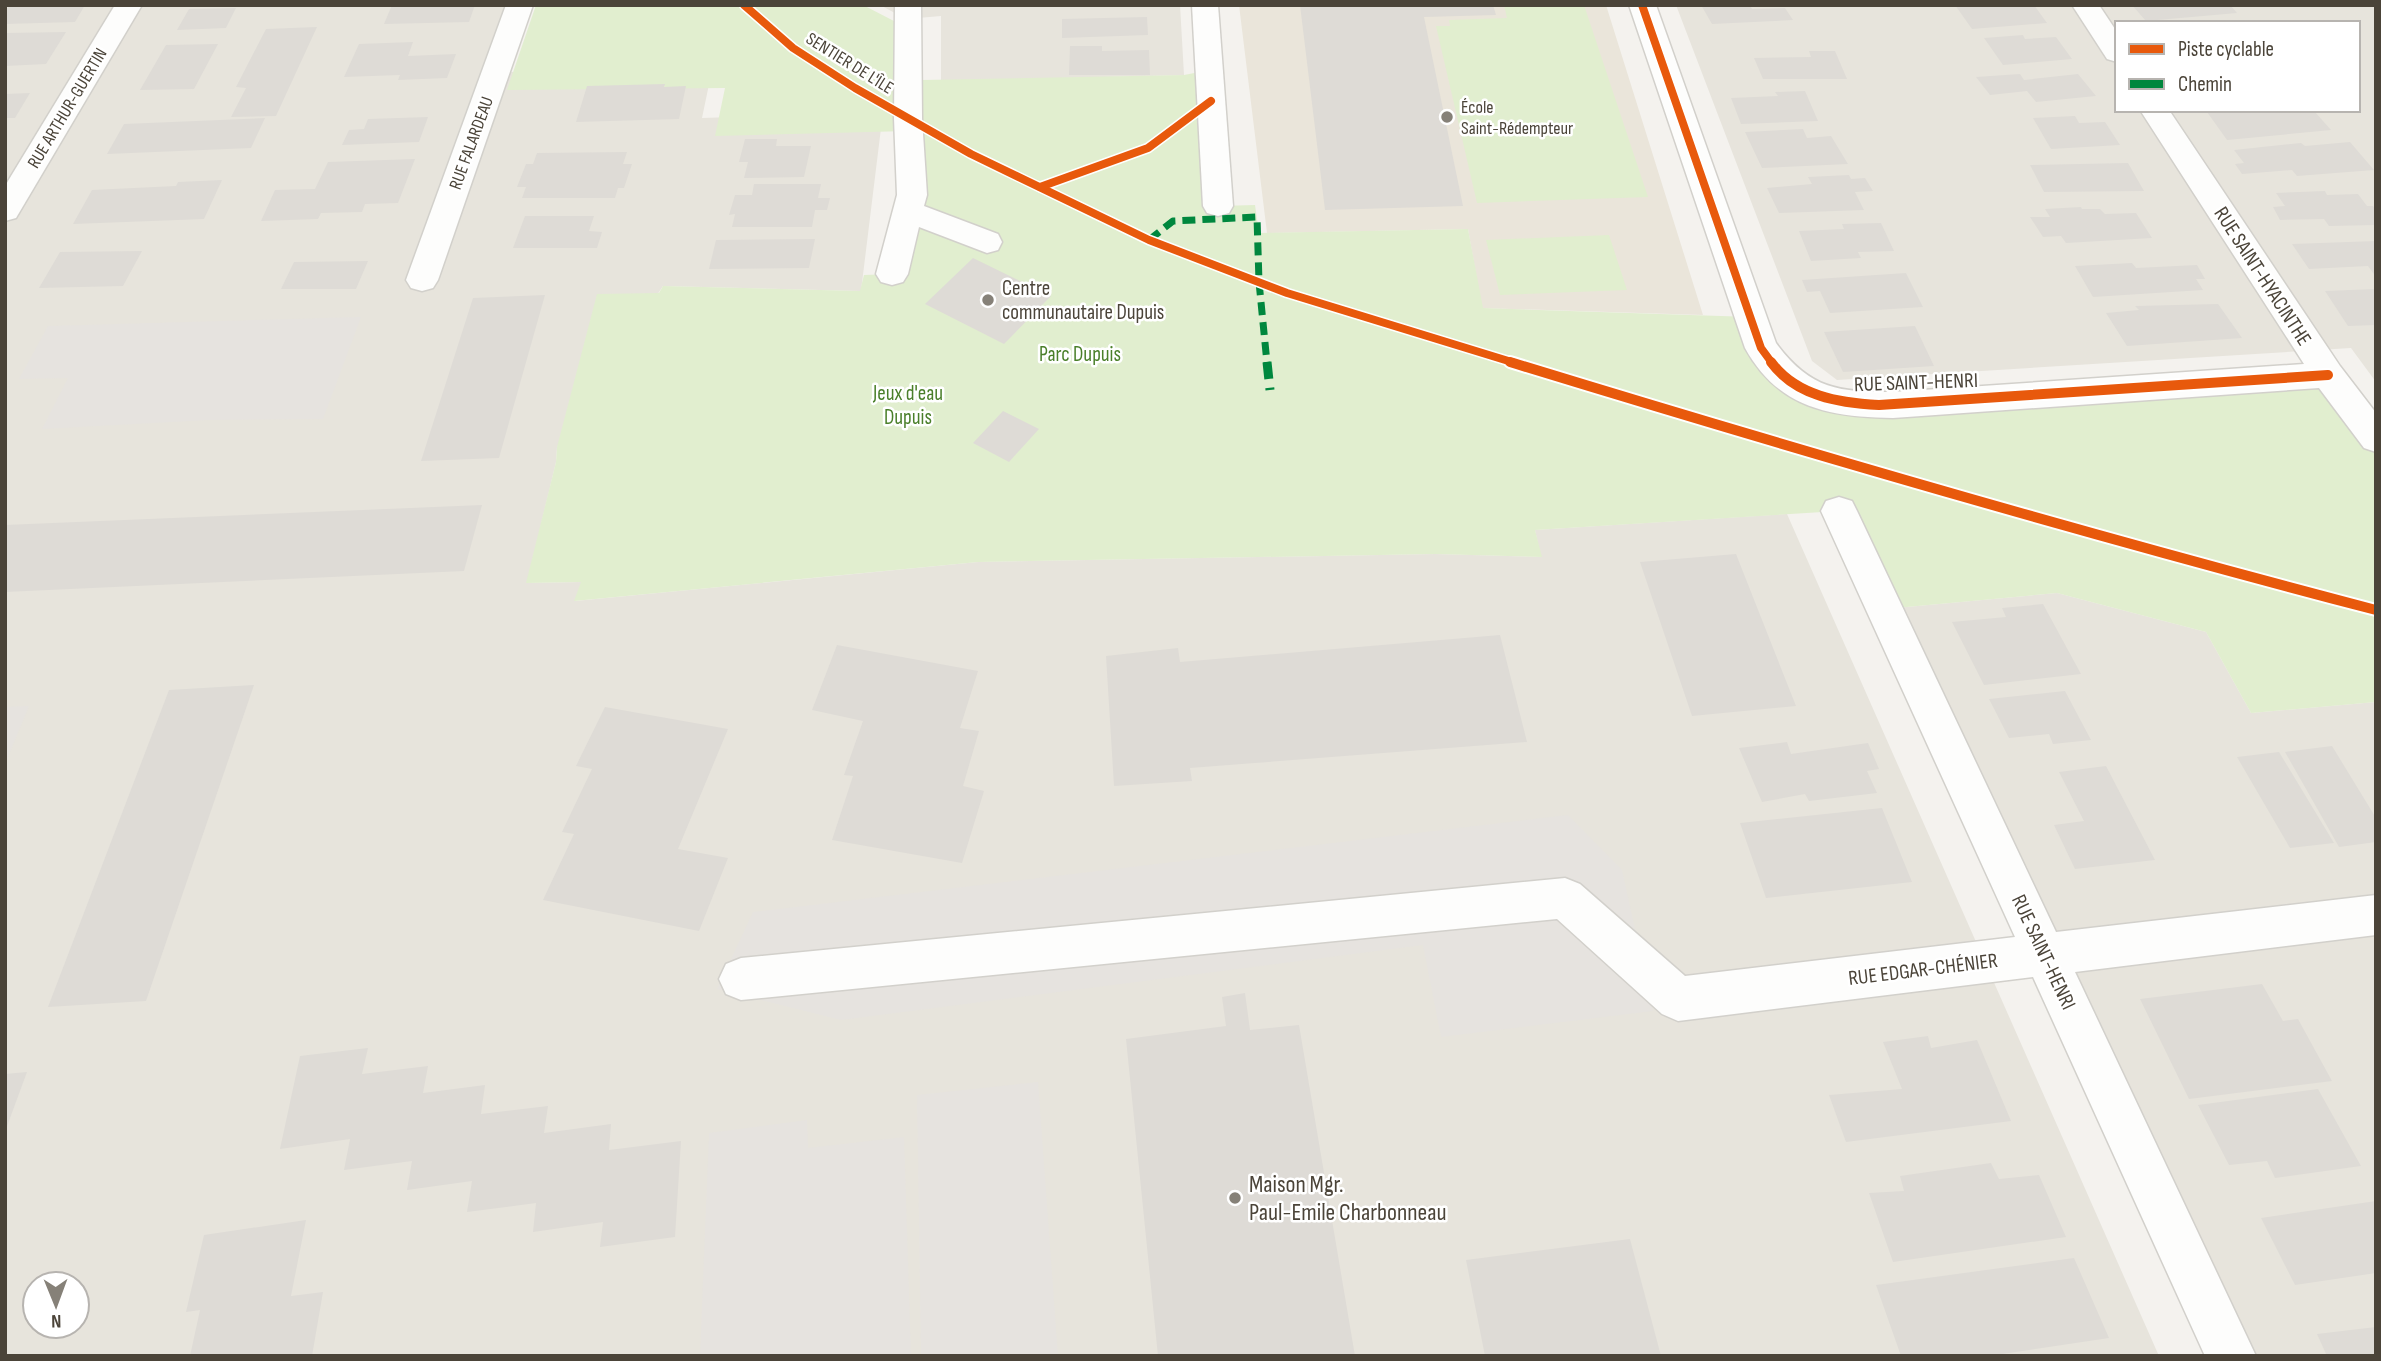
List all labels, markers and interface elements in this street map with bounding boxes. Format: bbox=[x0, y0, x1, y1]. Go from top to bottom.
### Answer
legend bbox=[2115, 21, 2360, 112]
street label: SENTIER DE L'ÎLE bbox=[802, 28, 897, 99]
text: Piste cyclable bbox=[2178, 37, 2274, 62]
street label: RUE ARTHUR-GUERTIN bbox=[23, 44, 112, 172]
text: Chemin bbox=[2178, 72, 2232, 97]
street label: RUE FALARDEAU bbox=[445, 94, 498, 192]
place label: École Saint-Rédempteur bbox=[1461, 97, 1573, 139]
marker: École Saint-Rédempteur bbox=[1439, 109, 1455, 125]
street label: RUE SAINT-HYACINTHE bbox=[2208, 202, 2317, 350]
place label: Centre communautaire Dupuis bbox=[1002, 276, 1164, 325]
marker: Centre communautaire Dupuis bbox=[980, 292, 996, 308]
park label: Parc Dupuis bbox=[1039, 342, 1121, 367]
street label: RUE SAINT-HENRI bbox=[1854, 368, 1978, 397]
park label: Jeux d'eau Dupuis bbox=[872, 381, 943, 430]
street label: RUE SAINT-HENRI bbox=[2006, 891, 2081, 1014]
street label: RUE EDGAR-CHÉNIER bbox=[1847, 948, 1999, 991]
place label: Maison Mgr. Paul-Emile Charbonneau bbox=[1249, 1170, 1447, 1227]
marker: Maison Mgr. Paul-Emile Charbonneau bbox=[1227, 1190, 1243, 1206]
north arrow bbox=[21, 1270, 91, 1340]
text: N bbox=[51, 1309, 62, 1332]

